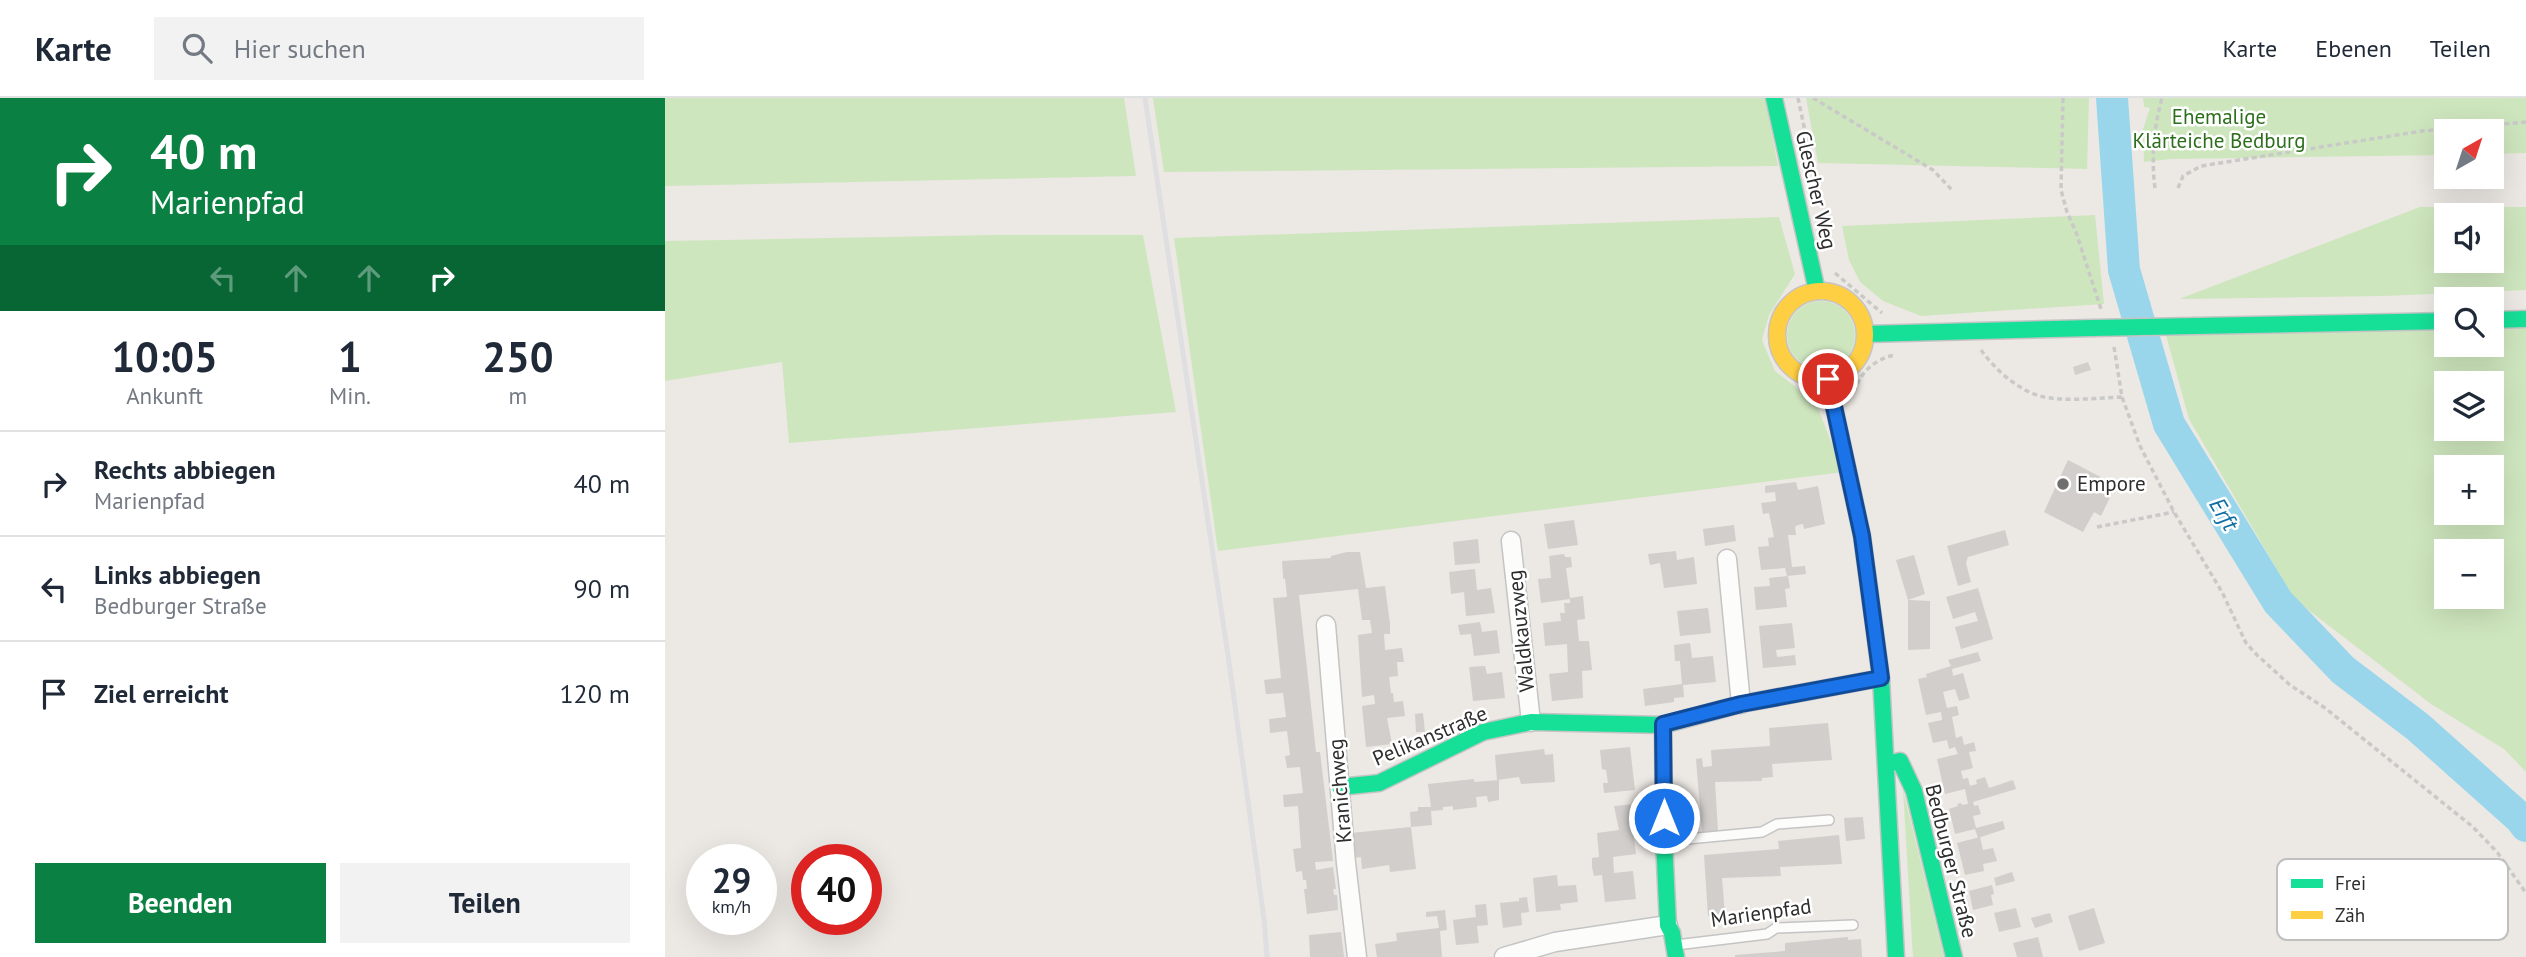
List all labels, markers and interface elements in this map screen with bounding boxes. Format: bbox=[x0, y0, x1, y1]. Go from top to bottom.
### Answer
search box bbox=[154, 17, 644, 80]
text: Karte bbox=[35, 27, 112, 70]
icon: search bbox=[178, 29, 216, 67]
text: Hier suchen bbox=[234, 32, 366, 65]
text: Karte bbox=[2223, 33, 2277, 64]
text: Ebenen bbox=[2315, 33, 2392, 64]
text: Teilen bbox=[2430, 33, 2491, 64]
park label: Ehemalige Klärteiche Bedburg bbox=[2133, 103, 2305, 154]
text: 40 m bbox=[150, 119, 257, 183]
north arrow bbox=[2434, 119, 2504, 189]
map controls bbox=[2434, 119, 2504, 609]
icon: right bbox=[35, 126, 126, 217]
street label: Glescher Weg bbox=[1790, 128, 1843, 252]
text: Marienpfad bbox=[150, 181, 305, 223]
button: sound bbox=[2434, 203, 2504, 273]
icon: left bbox=[204, 259, 242, 297]
icon: ahead bbox=[277, 259, 315, 297]
icon: ahead bbox=[350, 259, 388, 297]
icon: right bbox=[423, 259, 461, 297]
button: search bbox=[2434, 287, 2504, 357]
text: 10:05 bbox=[111, 329, 218, 384]
text: 1 bbox=[338, 329, 362, 384]
text: 250 bbox=[482, 329, 554, 384]
pin bbox=[1798, 349, 1858, 409]
icon: arrive bbox=[1809, 360, 1847, 398]
button: layers bbox=[2434, 371, 2504, 441]
text: Ankunft bbox=[126, 381, 203, 410]
text: Min. bbox=[329, 381, 371, 410]
text: m bbox=[509, 381, 527, 410]
text: Rechts abbiegen bbox=[94, 453, 276, 486]
button: + bbox=[2434, 455, 2504, 525]
icon: right bbox=[35, 465, 73, 503]
text: 40 m bbox=[574, 467, 630, 500]
place label: Empore bbox=[2077, 470, 2146, 497]
marker: Empore bbox=[2055, 476, 2071, 492]
text: Marienpfad bbox=[94, 486, 205, 515]
water label: Erft bbox=[2203, 492, 2246, 537]
button: − bbox=[2434, 539, 2504, 609]
text: Links abbiegen bbox=[94, 558, 261, 591]
street label: Waldkauzweg bbox=[1501, 569, 1540, 693]
icon: left bbox=[35, 570, 73, 608]
text: 90 m bbox=[574, 572, 630, 605]
text: Bedburger Straße bbox=[94, 591, 267, 620]
icon: arrive bbox=[35, 675, 73, 713]
text: Ziel erreicht bbox=[94, 677, 229, 710]
text: 120 m bbox=[559, 677, 630, 710]
street label: Pelikanstraße bbox=[1368, 699, 1491, 772]
street label: Kranichweg bbox=[1321, 738, 1358, 844]
position arrow bbox=[1627, 781, 1701, 855]
street label: Bedburger Straße bbox=[1919, 781, 1984, 941]
speed limit sign: 40 bbox=[791, 844, 882, 935]
text: 29 bbox=[712, 857, 751, 903]
legend bbox=[2277, 859, 2508, 940]
button: Beenden bbox=[35, 863, 326, 943]
button: Teilen bbox=[340, 863, 630, 943]
text: Frei bbox=[2335, 871, 2366, 895]
street label: Marienpfad bbox=[1709, 892, 1813, 933]
text: km/h bbox=[712, 895, 751, 918]
text: Zäh bbox=[2335, 903, 2365, 927]

